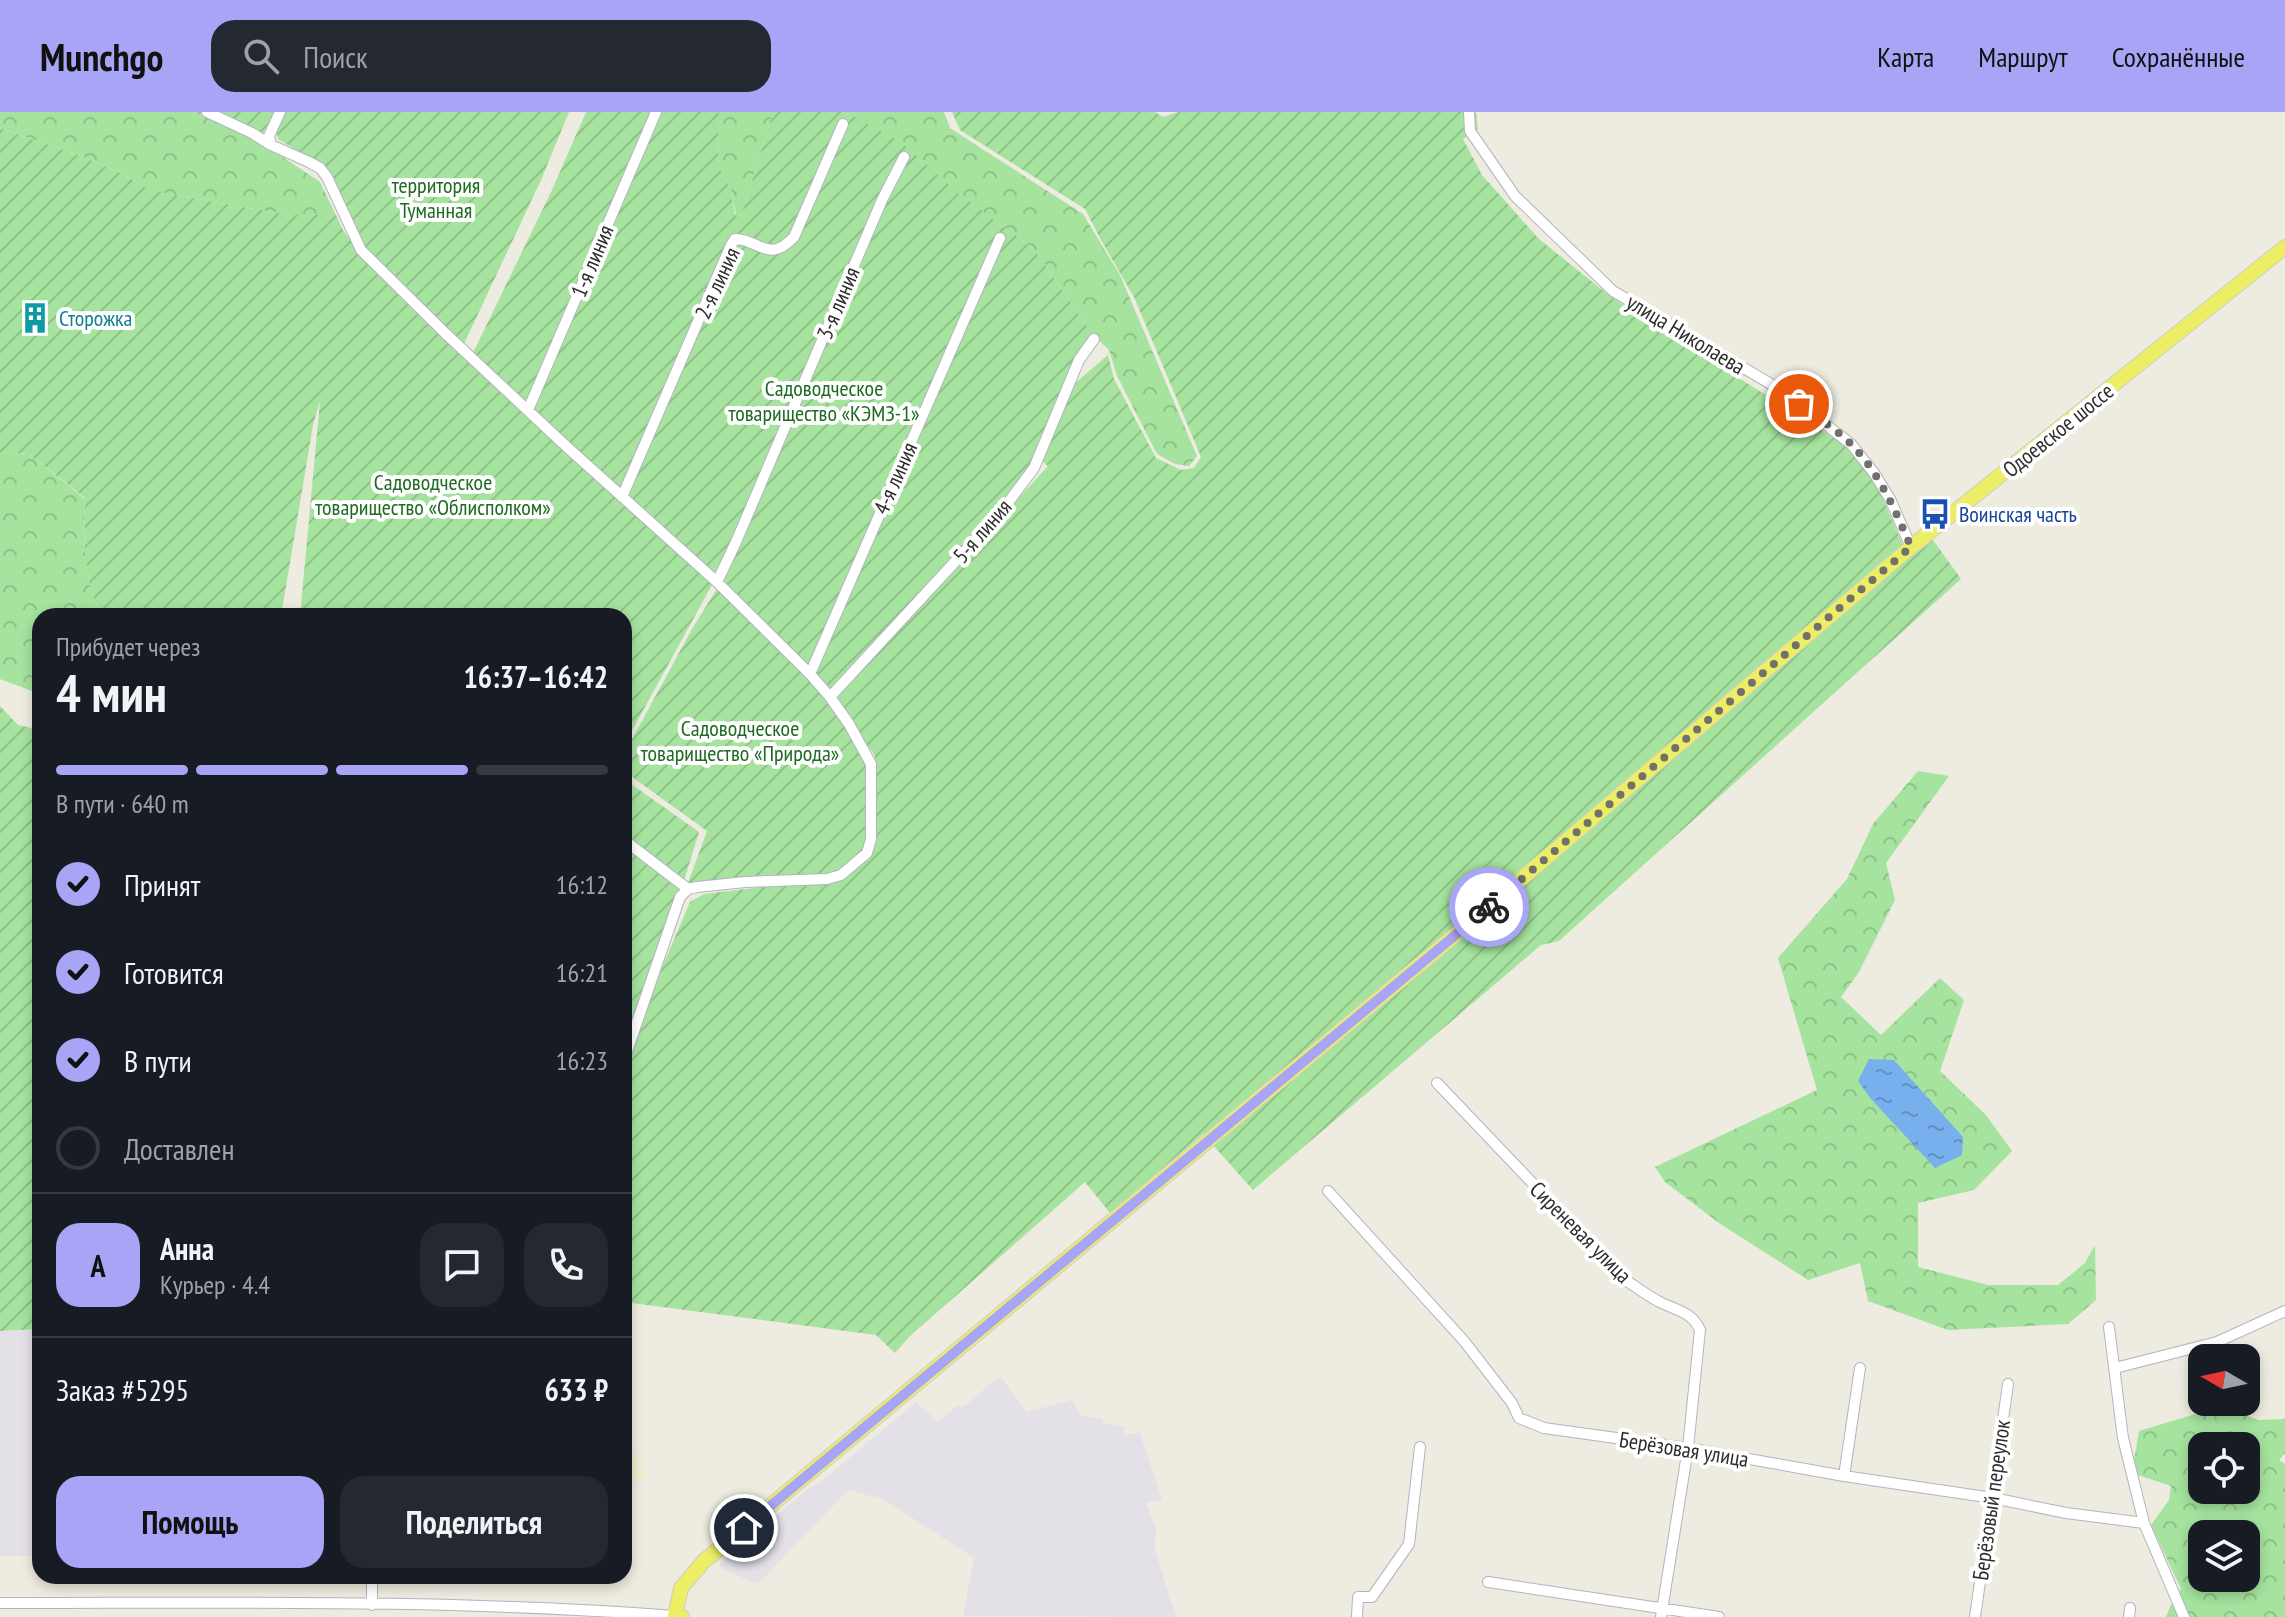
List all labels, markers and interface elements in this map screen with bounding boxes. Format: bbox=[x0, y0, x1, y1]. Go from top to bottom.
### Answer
search box bbox=[211, 20, 771, 92]
text: Munchgo bbox=[40, 32, 163, 81]
icon: search bbox=[239, 34, 283, 78]
text: Поиск bbox=[303, 37, 368, 76]
text: Карта bbox=[1877, 38, 1934, 75]
text: Маршрут bbox=[1978, 38, 2068, 75]
text: Сохранённые bbox=[2112, 38, 2245, 75]
park label: территория Туманная bbox=[392, 171, 480, 224]
street label: 1-я линия bbox=[564, 221, 620, 301]
street label: 2-я линия bbox=[688, 243, 746, 323]
street label: 3-я линия bbox=[810, 263, 866, 343]
street label: улица Николаева bbox=[1622, 288, 1750, 380]
building icon: Сторожка bbox=[18, 301, 52, 335]
place label: Сторожка bbox=[59, 304, 132, 332]
pin bbox=[1765, 370, 1833, 438]
park label: Садоводческое товарищество «КЭМЗ-1» bbox=[728, 374, 920, 427]
street label: Одоевское шоссе bbox=[1997, 377, 2119, 483]
icon: bag bbox=[1777, 382, 1821, 426]
street label: 4-я линия bbox=[867, 438, 923, 518]
park label: Садоводческое товарищество «Облисполком» bbox=[315, 468, 551, 521]
street label: 5-я линия bbox=[947, 493, 1017, 569]
bus stop icon: Воинская часть bbox=[1918, 497, 1952, 531]
place label: Воинская часть bbox=[1959, 500, 2077, 528]
text: Прибудет через bbox=[56, 630, 200, 663]
text: 16:37–16:42 bbox=[464, 657, 608, 696]
text: 4 мин bbox=[56, 659, 167, 726]
park label: Садоводческое товарищество «Природа» bbox=[641, 714, 839, 767]
text: В пути · 640 m bbox=[56, 787, 189, 820]
icon: check bbox=[56, 862, 100, 906]
text: Принят bbox=[124, 865, 200, 904]
courier bbox=[1449, 867, 1529, 947]
text: 16:12 bbox=[556, 868, 608, 901]
icon: bike bbox=[1467, 885, 1511, 929]
icon: check bbox=[56, 950, 100, 994]
text: Готовится bbox=[124, 953, 224, 992]
text: 16:21 bbox=[556, 956, 608, 989]
icon: check bbox=[56, 1038, 100, 1082]
text: В пути bbox=[124, 1041, 192, 1080]
text: 16:23 bbox=[556, 1044, 608, 1077]
text: Доставлен bbox=[124, 1129, 234, 1168]
street label: Сиреневая улица bbox=[1524, 1175, 1638, 1289]
button: chat bbox=[420, 1223, 504, 1307]
button: phone bbox=[524, 1223, 608, 1307]
text: Анна bbox=[160, 1229, 214, 1268]
text: А bbox=[90, 1246, 106, 1285]
text: Курьер · 4.4 bbox=[160, 1268, 270, 1301]
north arrow bbox=[2188, 1344, 2260, 1416]
map controls bbox=[2188, 1344, 2260, 1592]
text: Заказ #5295 bbox=[56, 1370, 189, 1409]
text: 633 ₽ bbox=[544, 1370, 608, 1409]
street label: Берёзовый переулок bbox=[1966, 1418, 2016, 1582]
street label: Берёзовая улица bbox=[1617, 1425, 1751, 1473]
button: locate bbox=[2188, 1432, 2260, 1504]
button: Помощь bbox=[56, 1476, 324, 1568]
button: Поделиться bbox=[340, 1476, 608, 1568]
pin bbox=[710, 1494, 778, 1562]
icon: home bbox=[722, 1506, 766, 1550]
button: layers bbox=[2188, 1520, 2260, 1592]

